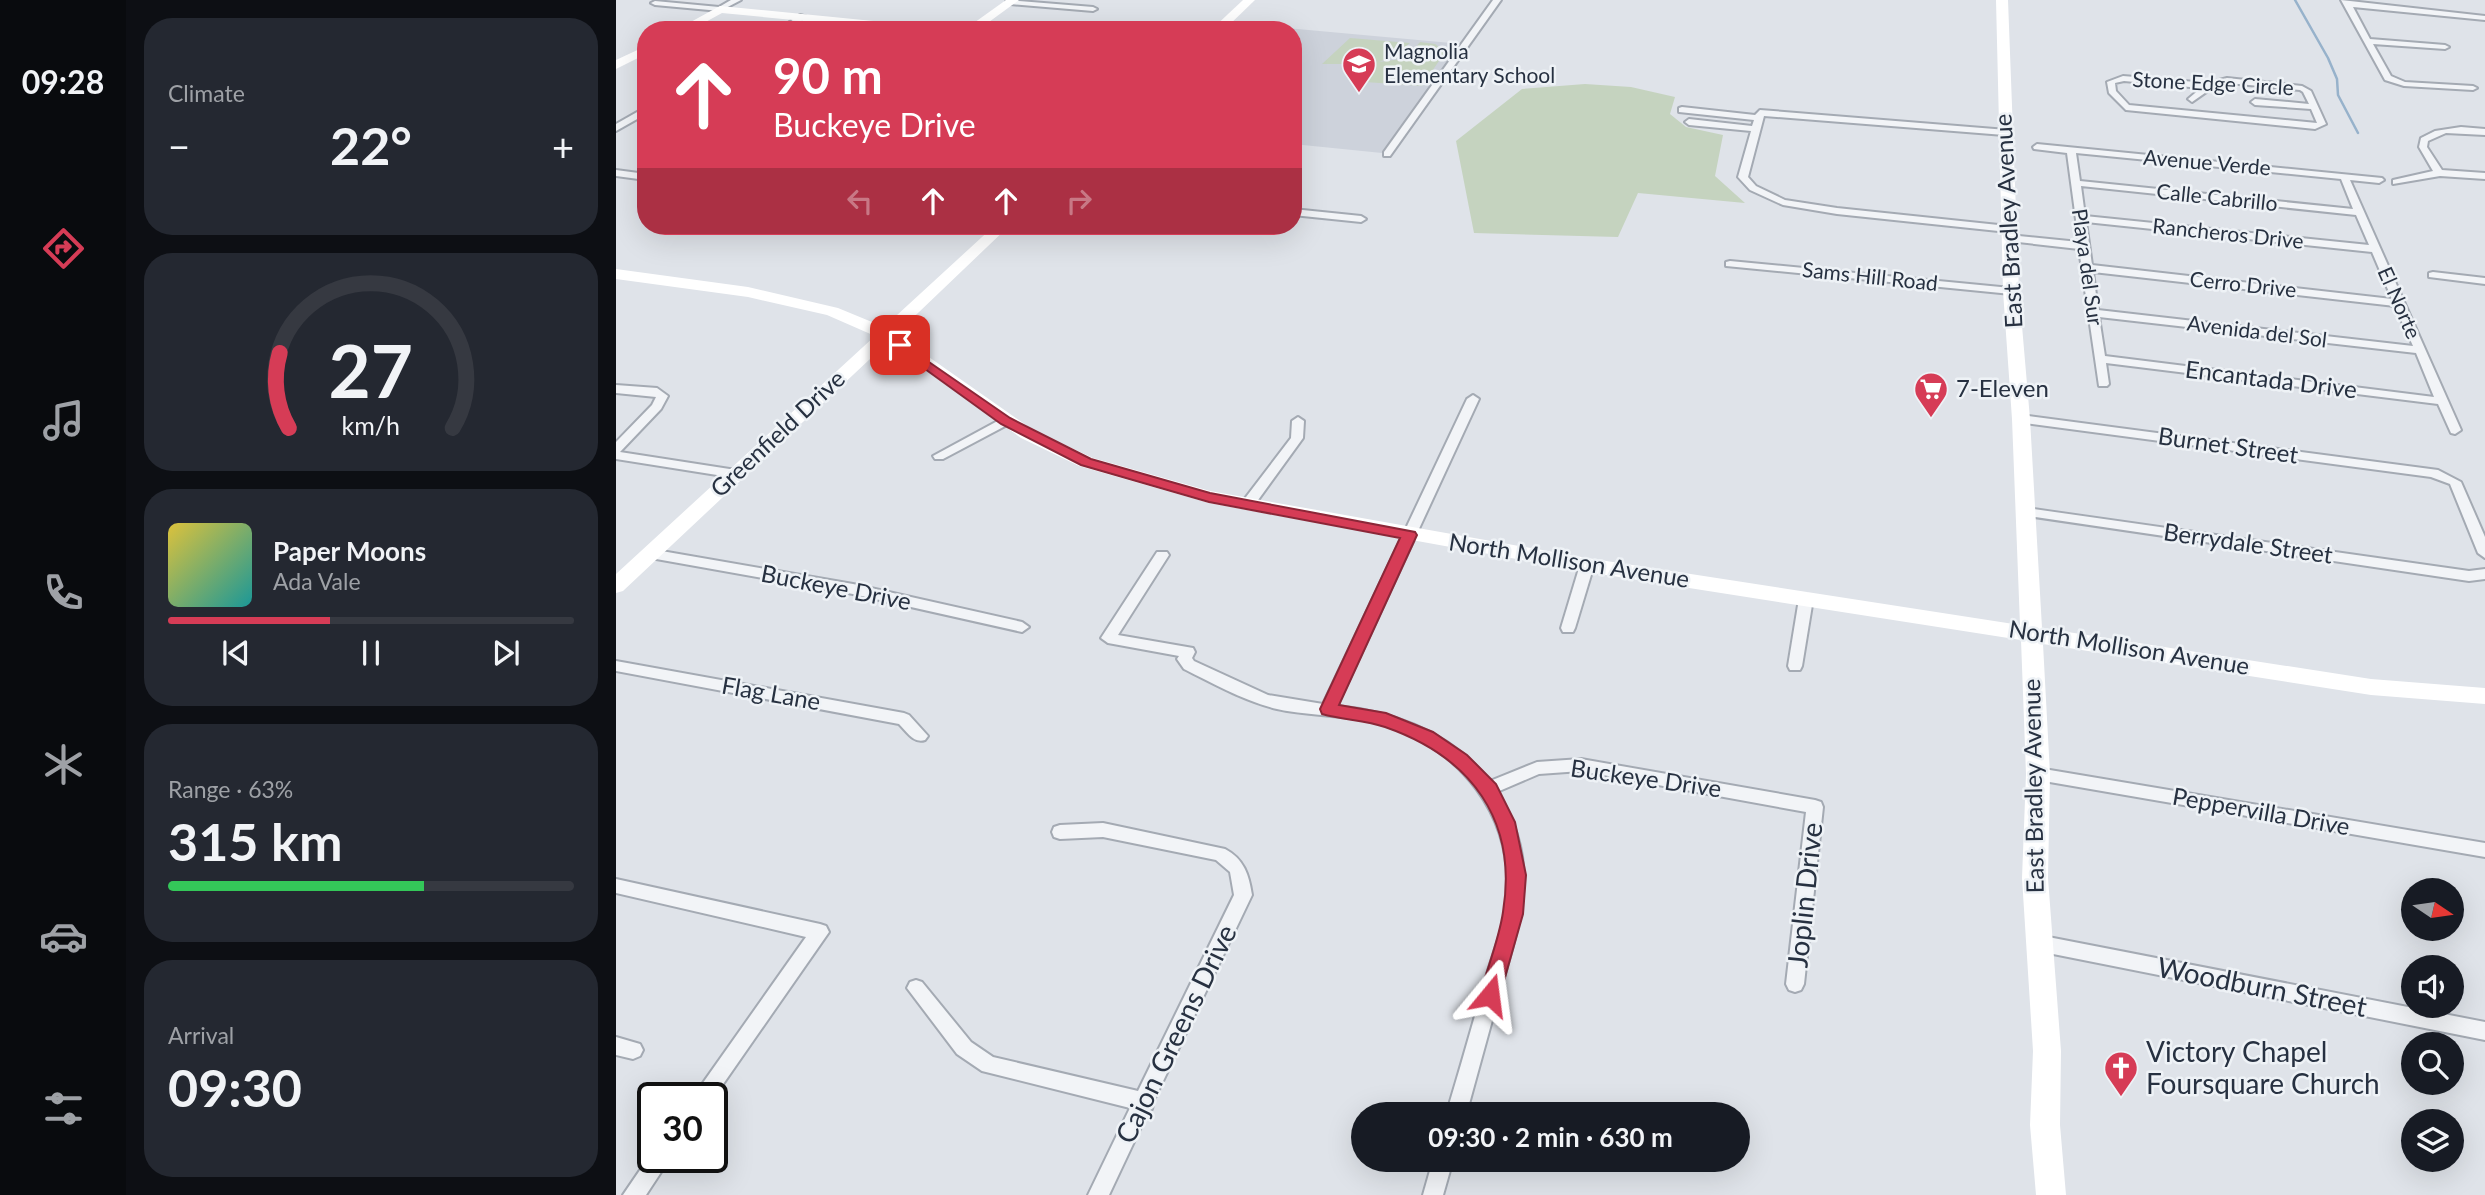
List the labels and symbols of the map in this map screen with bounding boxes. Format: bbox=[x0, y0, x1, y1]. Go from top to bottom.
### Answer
place label: Magnolia Elementary School bbox=[1384, 38, 1555, 87]
school or university icon: Magnolia Elementary School bbox=[1340, 45, 1378, 94]
street label: Stone Edge Circle bbox=[2132, 66, 2294, 99]
street label: East Bradley Avenue bbox=[1987, 113, 2028, 329]
street label: Avenue Verde bbox=[2142, 143, 2272, 180]
street label: Calle Cabrillo bbox=[2155, 178, 2279, 215]
street label: Playa del Sur bbox=[2068, 207, 2109, 327]
street label: Rancheros Drive bbox=[2151, 212, 2305, 253]
street label: Sams Hill Road bbox=[1801, 256, 1939, 295]
street label: El Norte bbox=[2373, 262, 2427, 342]
street label: Cerro Drive bbox=[2189, 265, 2298, 302]
street label: Avenida del Sol bbox=[2186, 310, 2329, 351]
pin bbox=[870, 315, 930, 375]
street label: Encantada Drive bbox=[2184, 354, 2359, 403]
street label: Greenfield Drive bbox=[704, 363, 850, 503]
supermarket icon: 7-Eleven bbox=[1912, 370, 1950, 419]
place label: 7-Eleven bbox=[1956, 373, 2049, 402]
street label: Burnet Street bbox=[2156, 420, 2301, 469]
street label: Berrydale Street bbox=[2162, 516, 2335, 569]
street label: North Mollison Avenue bbox=[1447, 526, 1692, 593]
street label: Buckeye Drive bbox=[759, 558, 914, 615]
street label: North Mollison Avenue bbox=[2007, 613, 2252, 680]
street label: Flag Lane bbox=[720, 670, 823, 715]
street label: East Bradley Avenue bbox=[2016, 679, 2049, 894]
street label: Buckeye Drive bbox=[1569, 753, 1724, 802]
street label: Peppervilla Drive bbox=[2170, 781, 2352, 840]
street label: Joplin Drive bbox=[1779, 821, 1829, 969]
north arrow bbox=[2401, 878, 2464, 942]
street label: Cajon Greens Drive bbox=[1107, 919, 1243, 1148]
street label: Woodburn Street bbox=[2154, 949, 2370, 1023]
position arrow bbox=[1453, 958, 1527, 1032]
place label: Victory Chapel Foursquare Church bbox=[2146, 1034, 2380, 1100]
church icon: Victory Chapel Foursquare Church bbox=[2102, 1049, 2140, 1098]
speed limit sign: 30 bbox=[637, 1082, 728, 1173]

